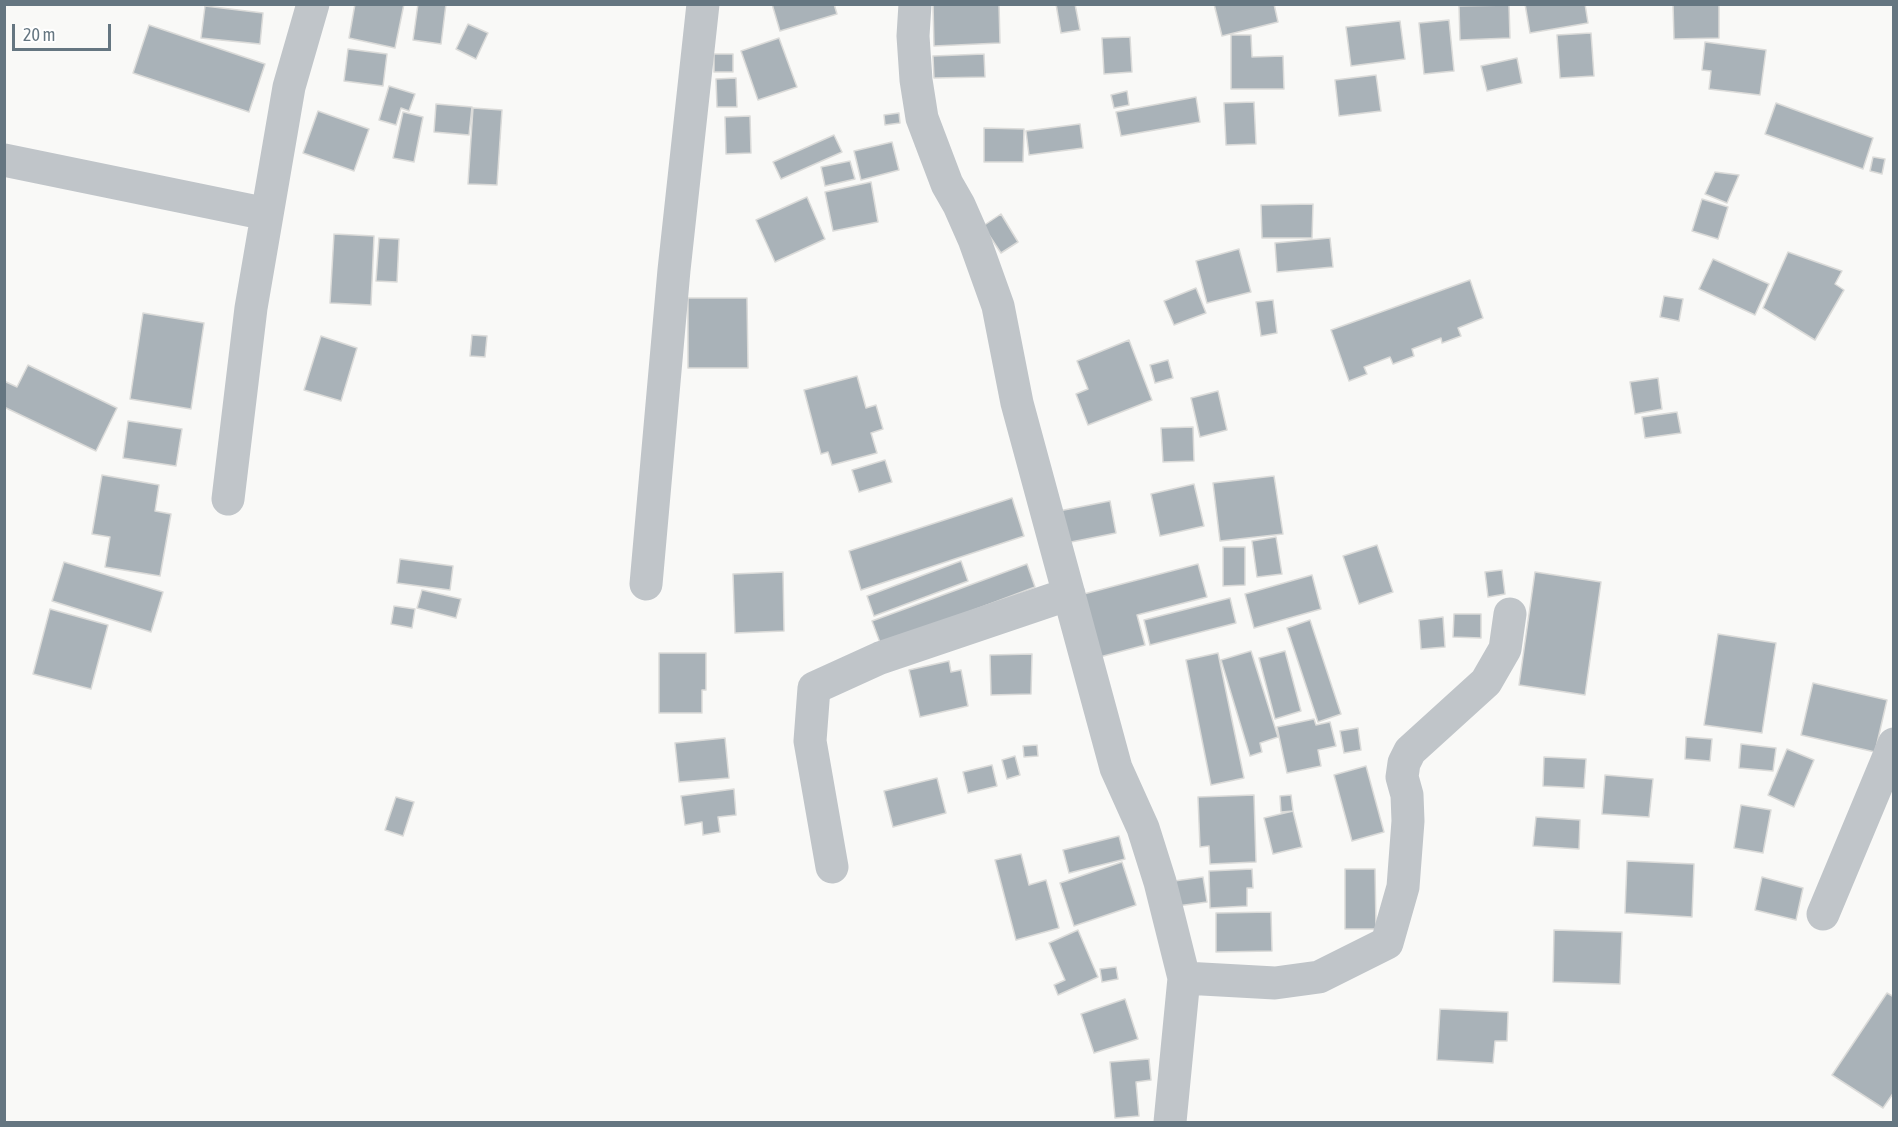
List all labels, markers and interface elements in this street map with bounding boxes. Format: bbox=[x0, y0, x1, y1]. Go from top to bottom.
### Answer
scale bar bbox=[15, 12, 114, 50]
text: 20 m bbox=[23, 24, 55, 45]

